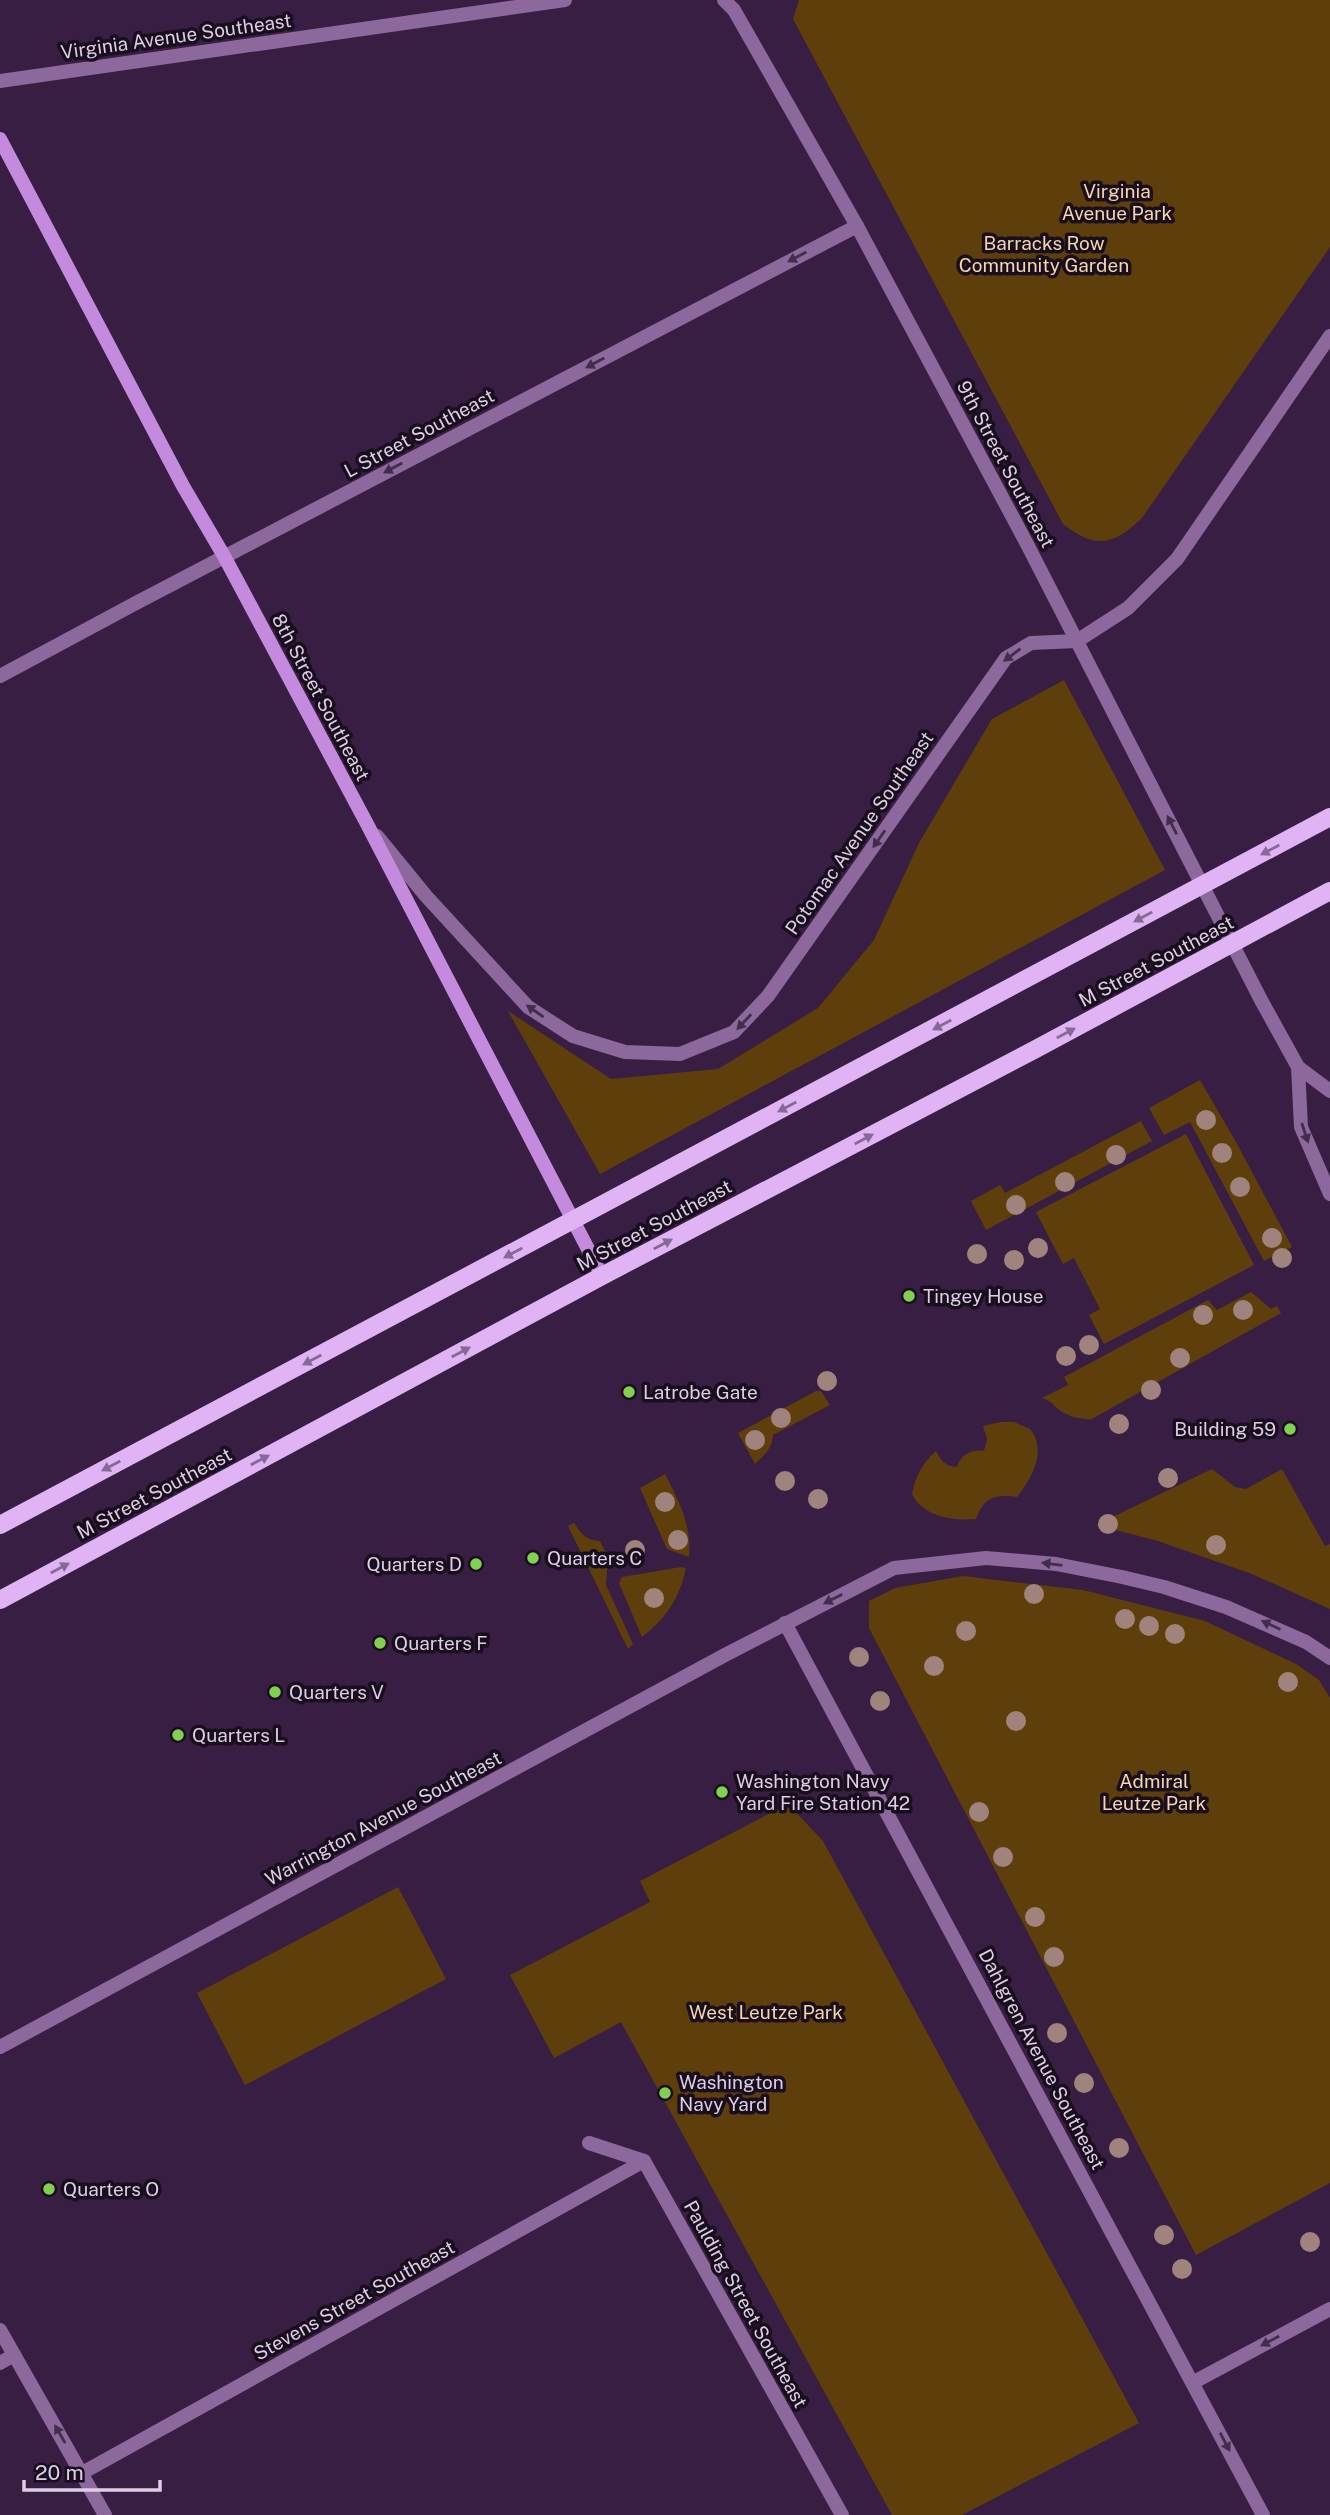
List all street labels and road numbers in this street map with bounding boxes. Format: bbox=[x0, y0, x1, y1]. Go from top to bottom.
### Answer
street label: Virginia Avenue Southeast bbox=[59, 9, 293, 63]
street label: 9th Street Southeast bbox=[953, 377, 1059, 551]
street label: L Street Southeast bbox=[340, 384, 498, 482]
street label: 8th Street Southeast bbox=[268, 610, 374, 784]
street label: Potomac Avenue Southeast bbox=[781, 727, 937, 939]
street label: M Street Southeast bbox=[1075, 911, 1237, 1011]
street label: M Street Southeast bbox=[573, 1175, 735, 1275]
street label: M Street Southeast bbox=[73, 1443, 235, 1543]
street label: Warrington Avenue Southeast bbox=[261, 1746, 505, 1890]
street label: Dahlgren Avenue Southeast bbox=[974, 1945, 1110, 2173]
street label: Paulding Street Southeast bbox=[680, 2197, 812, 2411]
street label: Stevens Street Southeast bbox=[250, 2236, 458, 2364]

